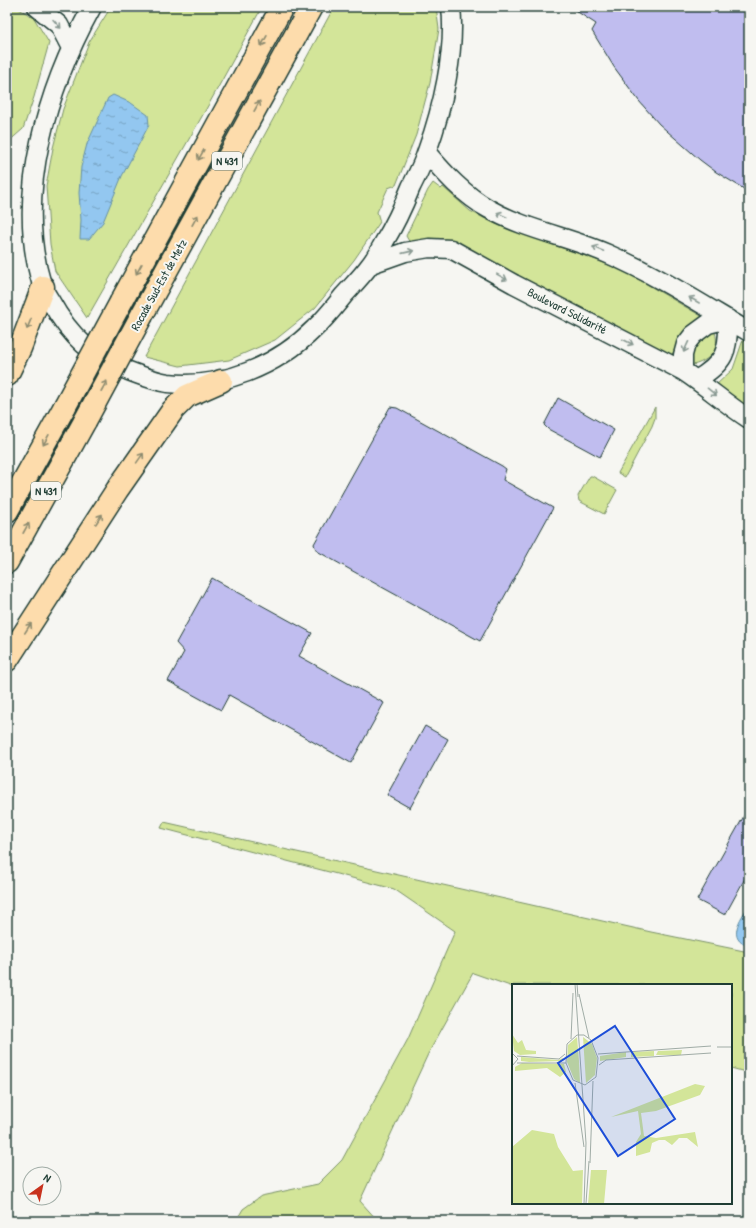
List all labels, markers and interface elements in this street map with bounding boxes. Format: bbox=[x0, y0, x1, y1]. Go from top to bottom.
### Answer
one-way arrow bbox=[53, 19, 62, 29]
one-way arrow bbox=[259, 35, 267, 47]
one-way arrow bbox=[254, 100, 261, 112]
one-way arrow bbox=[197, 149, 205, 161]
road number: N 431 bbox=[212, 152, 242, 170]
one-way arrow bbox=[497, 211, 509, 218]
one-way arrow bbox=[191, 214, 199, 226]
street label: Rocade Sud-Est de Metz bbox=[126, 236, 191, 333]
one-way arrow bbox=[592, 245, 604, 253]
one-way arrow bbox=[402, 248, 415, 255]
one-way arrow bbox=[135, 263, 142, 275]
one-way arrow bbox=[496, 274, 508, 282]
street label: Boulevard Solidarité bbox=[525, 283, 610, 338]
one-way arrow bbox=[688, 295, 700, 303]
one-way arrow bbox=[25, 317, 33, 329]
one-way arrow bbox=[621, 339, 633, 346]
one-way arrow bbox=[682, 341, 689, 353]
one-way arrow bbox=[100, 380, 108, 392]
one-way arrow bbox=[707, 388, 717, 397]
one-way arrow bbox=[42, 434, 50, 446]
one-way arrow bbox=[136, 453, 144, 464]
road number: N 431 bbox=[31, 482, 61, 500]
one-way arrow bbox=[95, 513, 103, 524]
one-way arrow bbox=[22, 522, 30, 534]
one-way arrow bbox=[24, 622, 32, 633]
inset map bbox=[512, 984, 732, 1204]
north arrow bbox=[22, 1166, 62, 1206]
text: N bbox=[41, 1170, 54, 1185]

